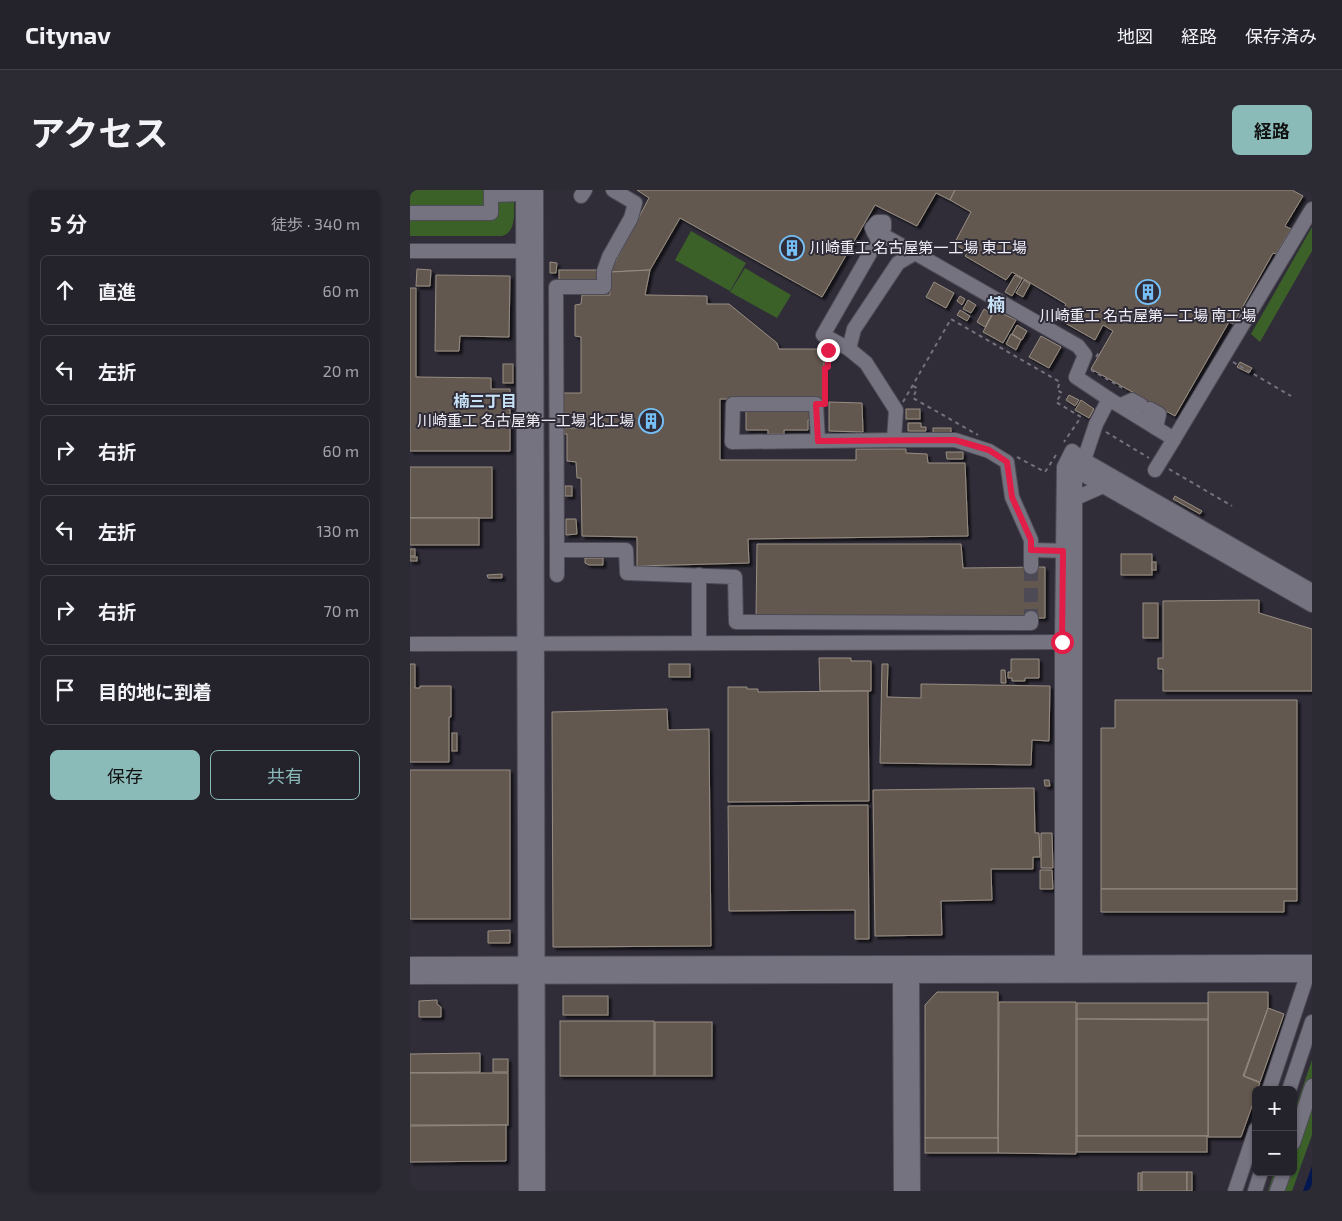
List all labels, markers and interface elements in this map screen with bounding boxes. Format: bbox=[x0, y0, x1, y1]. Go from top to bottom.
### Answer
text: Citynav bbox=[25, 20, 111, 49]
text: 地図 bbox=[1117, 25, 1153, 47]
text: 経路 bbox=[1181, 25, 1217, 47]
text: 保存済み bbox=[1245, 25, 1317, 47]
button: 経路 bbox=[1232, 105, 1312, 155]
text: アクセス bbox=[30, 111, 168, 153]
text: 5 分 bbox=[50, 211, 87, 236]
text: 徒歩 · 340 m bbox=[271, 214, 360, 233]
building icon: 川崎重工 名古屋第一工場 東工場 bbox=[779, 235, 805, 261]
place label: 川崎重工 名古屋第一工場 東工場 bbox=[810, 238, 1027, 256]
icon: ahead bbox=[51, 276, 79, 304]
building icon: 川崎重工 名古屋第一工場 南工場 bbox=[1135, 279, 1161, 305]
text: 直進 bbox=[98, 280, 136, 303]
text: 60 m bbox=[323, 281, 359, 300]
district label: 楠 bbox=[987, 293, 1005, 315]
place label: 川崎重工 名古屋第一工場 南工場 bbox=[1040, 306, 1256, 324]
route end bbox=[817, 339, 840, 362]
icon: left bbox=[51, 356, 79, 384]
text: 左折 bbox=[98, 360, 136, 383]
text: 20 m bbox=[323, 361, 359, 380]
district label: 楠三丁目 bbox=[453, 391, 517, 410]
building icon: 川崎重工 名古屋第一工場 北工場 bbox=[638, 408, 664, 434]
place label: 川崎重工 名古屋第一工場 北工場 bbox=[417, 411, 634, 429]
icon: right bbox=[51, 436, 79, 464]
text: 右折 bbox=[98, 440, 136, 463]
text: 60 m bbox=[323, 441, 359, 460]
icon: left bbox=[51, 516, 79, 544]
text: 左折 bbox=[98, 520, 136, 543]
text: 130 m bbox=[317, 521, 359, 540]
icon: right bbox=[51, 596, 79, 624]
text: 右折 bbox=[98, 600, 136, 623]
text: 70 m bbox=[324, 601, 359, 620]
route start bbox=[1051, 631, 1074, 654]
icon: arrive bbox=[51, 676, 79, 704]
text: 目的地に到着 bbox=[98, 680, 212, 703]
button: 保存 bbox=[50, 750, 200, 800]
button: 共有 bbox=[210, 750, 360, 800]
map controls bbox=[1252, 1086, 1297, 1176]
button: + bbox=[1252, 1086, 1297, 1131]
button: − bbox=[1252, 1131, 1297, 1176]

